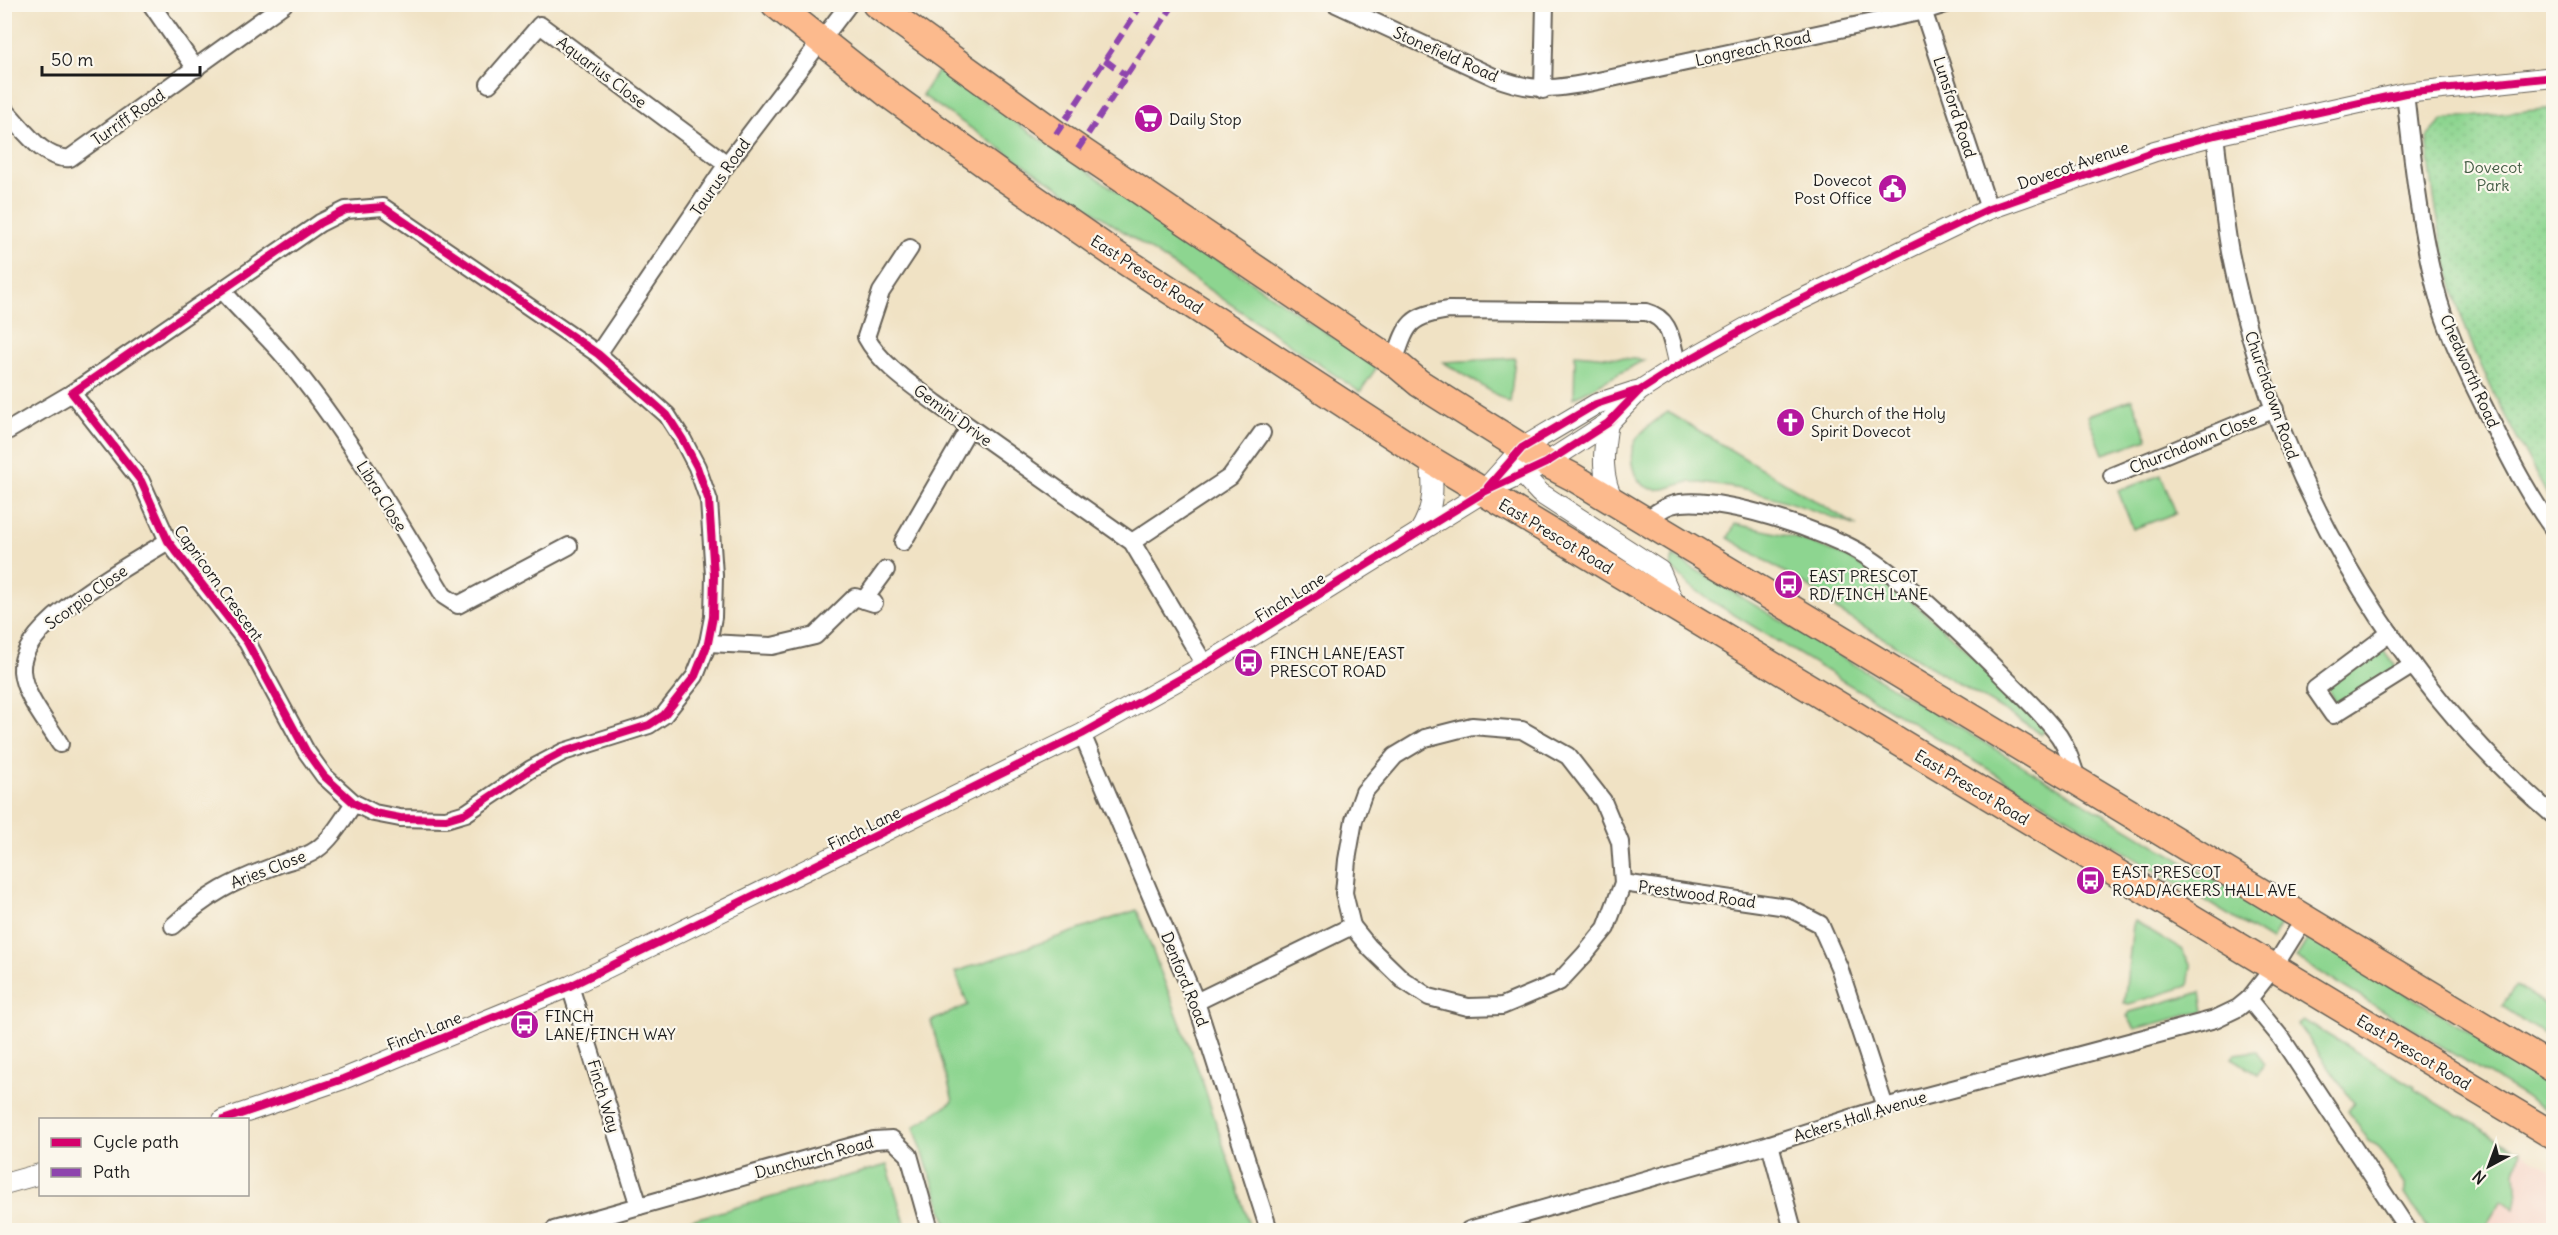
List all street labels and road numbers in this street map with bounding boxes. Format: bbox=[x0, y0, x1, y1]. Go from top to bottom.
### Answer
street label: Stonefield Road bbox=[1390, 22, 1502, 86]
street label: Longreach Road bbox=[1693, 26, 1813, 70]
street label: Aquarius Close bbox=[553, 32, 651, 112]
street label: Lunsford Road bbox=[1929, 54, 1981, 160]
street label: Turriff Road bbox=[87, 84, 169, 150]
street label: Taurus Road bbox=[686, 134, 754, 220]
street label: Dovecot Avenue bbox=[2015, 137, 2131, 193]
street label: East Prescot Road bbox=[1087, 230, 1207, 318]
street label: Chedworth Road bbox=[2436, 311, 2504, 431]
street label: Churchdown Road bbox=[2241, 328, 2303, 462]
street label: Gemini Drive bbox=[910, 380, 996, 450]
street label: Churchdown Close bbox=[2126, 408, 2260, 478]
street label: Libra Close bbox=[352, 457, 412, 535]
street label: East Prescot Road bbox=[1495, 494, 1617, 578]
street label: Capricorn Crescent bbox=[170, 521, 268, 645]
street label: Scorpio Close bbox=[41, 560, 131, 634]
street label: Finch Lane bbox=[1251, 568, 1329, 626]
street label: East Prescot Road bbox=[1911, 745, 2033, 829]
street label: Finch Lane bbox=[824, 802, 904, 854]
street label: Aries Close bbox=[227, 845, 309, 893]
street label: Prestwood Road bbox=[1637, 876, 1757, 912]
street label: Denford Road bbox=[1157, 929, 1213, 1029]
street label: Finch Lane bbox=[384, 1007, 464, 1055]
street label: East Prescot Road bbox=[2353, 1010, 2475, 1094]
street label: Finch Way bbox=[583, 1057, 625, 1135]
street label: Ackers Hall Avenue bbox=[1791, 1086, 1929, 1146]
street label: Dunchurch Road bbox=[753, 1132, 875, 1182]

